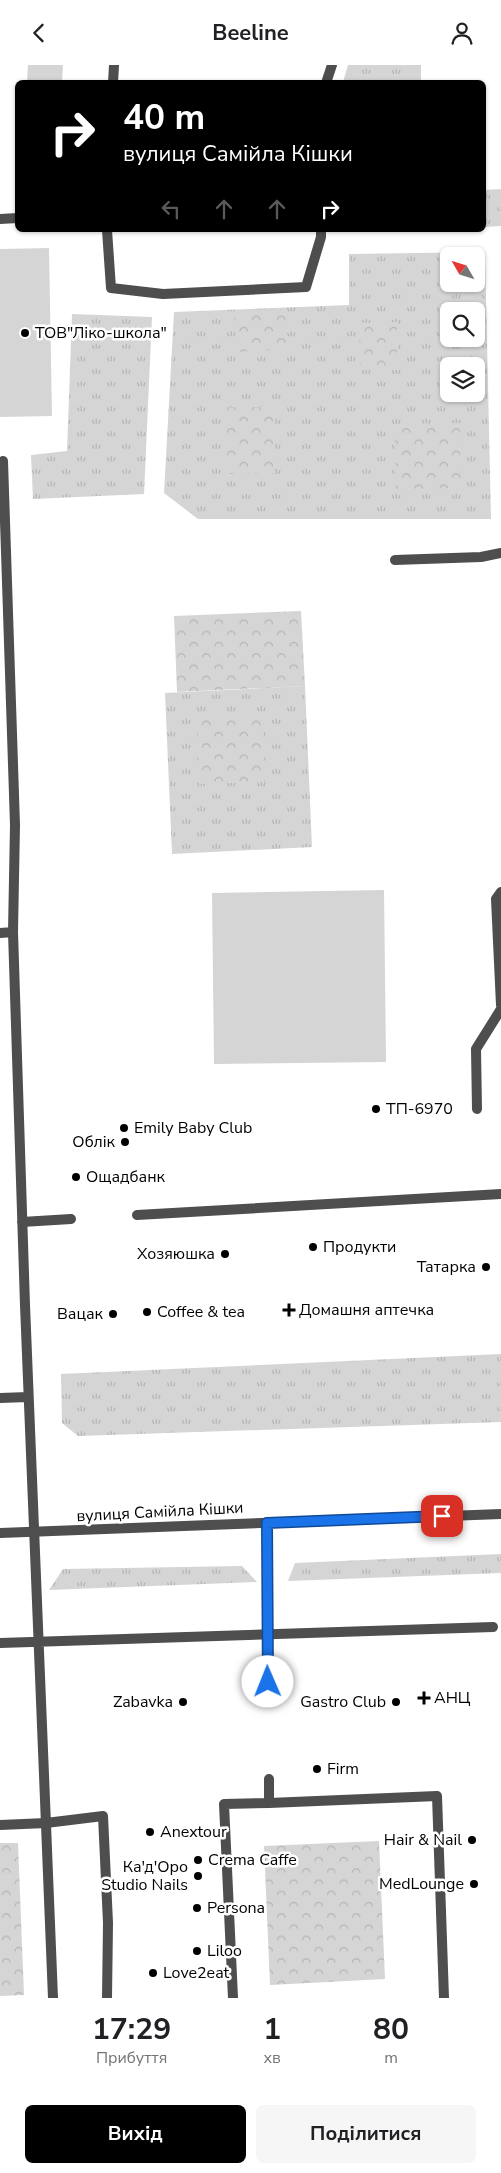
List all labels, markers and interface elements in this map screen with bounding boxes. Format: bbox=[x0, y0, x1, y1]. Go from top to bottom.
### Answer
text: Beeline bbox=[212, 18, 289, 48]
icon: back bbox=[25, 19, 53, 47]
icon: person bbox=[448, 19, 476, 47]
text: 40 m bbox=[123, 94, 205, 141]
icon: right bbox=[40, 100, 105, 165]
text: вулиця Самійла Кішки bbox=[123, 139, 353, 169]
icon: left bbox=[157, 195, 185, 223]
icon: ahead bbox=[210, 195, 238, 223]
icon: ahead bbox=[263, 195, 291, 223]
icon: right bbox=[316, 195, 344, 223]
north arrow bbox=[440, 247, 485, 293]
map controls bbox=[440, 247, 485, 402]
button: search bbox=[440, 302, 485, 347]
place label: ТОВ"Ліко-школа" bbox=[35, 322, 167, 344]
marker: ТОВ"Ліко-школа" bbox=[19, 327, 31, 339]
button: layers bbox=[440, 357, 485, 402]
place label: ТП-6970 bbox=[386, 1098, 453, 1120]
marker: ТП-6970 bbox=[370, 1103, 382, 1115]
place label: Emily Baby Club bbox=[134, 1117, 252, 1139]
marker: Emily Baby Club bbox=[118, 1122, 130, 1134]
place label: Облік bbox=[72, 1131, 116, 1153]
marker: Облік bbox=[119, 1136, 131, 1148]
place label: Ощадбанк bbox=[86, 1166, 166, 1188]
marker: Ощадбанк bbox=[70, 1171, 82, 1183]
place label: Продукти bbox=[323, 1236, 396, 1258]
marker: Продукти bbox=[307, 1241, 319, 1253]
place label: Хозяюшка bbox=[137, 1243, 215, 1265]
marker: Хозяюшка bbox=[219, 1248, 231, 1260]
place label: Татарка bbox=[417, 1256, 476, 1278]
marker: Татарка bbox=[480, 1261, 492, 1273]
place label: Домашня аптечка bbox=[299, 1299, 434, 1321]
place label: Coffee & tea bbox=[157, 1301, 245, 1323]
place label: Вацак bbox=[57, 1303, 104, 1325]
marker: Домашня аптечка bbox=[283, 1304, 295, 1316]
marker: Coffee & tea bbox=[141, 1306, 153, 1318]
marker: Вацак bbox=[107, 1308, 119, 1320]
pin bbox=[421, 1495, 463, 1537]
street label: вулиця Самійла Кішки bbox=[76, 1497, 244, 1527]
icon: arrive bbox=[428, 1502, 456, 1530]
position arrow bbox=[241, 1655, 293, 1707]
place label: АНЦ bbox=[434, 1687, 471, 1709]
place label: Zabavka bbox=[113, 1691, 173, 1713]
place label: Gastro Club bbox=[300, 1691, 386, 1713]
marker: АНЦ bbox=[418, 1692, 430, 1704]
marker: Zabavka bbox=[177, 1696, 189, 1708]
marker: Gastro Club bbox=[390, 1696, 402, 1708]
place label: Firm bbox=[327, 1758, 359, 1780]
marker: Firm bbox=[311, 1763, 323, 1775]
place label: Anextour bbox=[160, 1821, 227, 1843]
marker: Anextour bbox=[144, 1826, 156, 1838]
place label: Hair & Nail bbox=[384, 1829, 462, 1851]
marker: Hair & Nail bbox=[466, 1834, 478, 1846]
place label: Crema Caffe bbox=[208, 1849, 297, 1871]
marker: Crema Caffe bbox=[192, 1854, 204, 1866]
place label: Ка'д'Оро Studio Nails bbox=[101, 1856, 188, 1896]
marker: Ка'д'Оро Studio Nails bbox=[192, 1870, 204, 1882]
place label: MedLounge bbox=[379, 1873, 464, 1895]
marker: MedLounge bbox=[468, 1878, 480, 1890]
place label: Persona bbox=[207, 1897, 265, 1919]
marker: Persona bbox=[191, 1902, 203, 1914]
place label: Liloo bbox=[207, 1940, 242, 1962]
marker: Liloo bbox=[191, 1945, 203, 1957]
place label: Love2eat bbox=[163, 1962, 230, 1984]
marker: Love2eat bbox=[147, 1967, 159, 1979]
text: 17:29 bbox=[92, 2009, 171, 2050]
text: 1 bbox=[263, 2009, 281, 2050]
text: 80 bbox=[373, 2009, 409, 2050]
text: Прибуття bbox=[96, 2047, 167, 2069]
text: хв bbox=[264, 2047, 281, 2069]
text: m bbox=[384, 2047, 398, 2069]
button: Вихід bbox=[25, 2105, 246, 2163]
button: Поділитися bbox=[256, 2105, 476, 2163]

